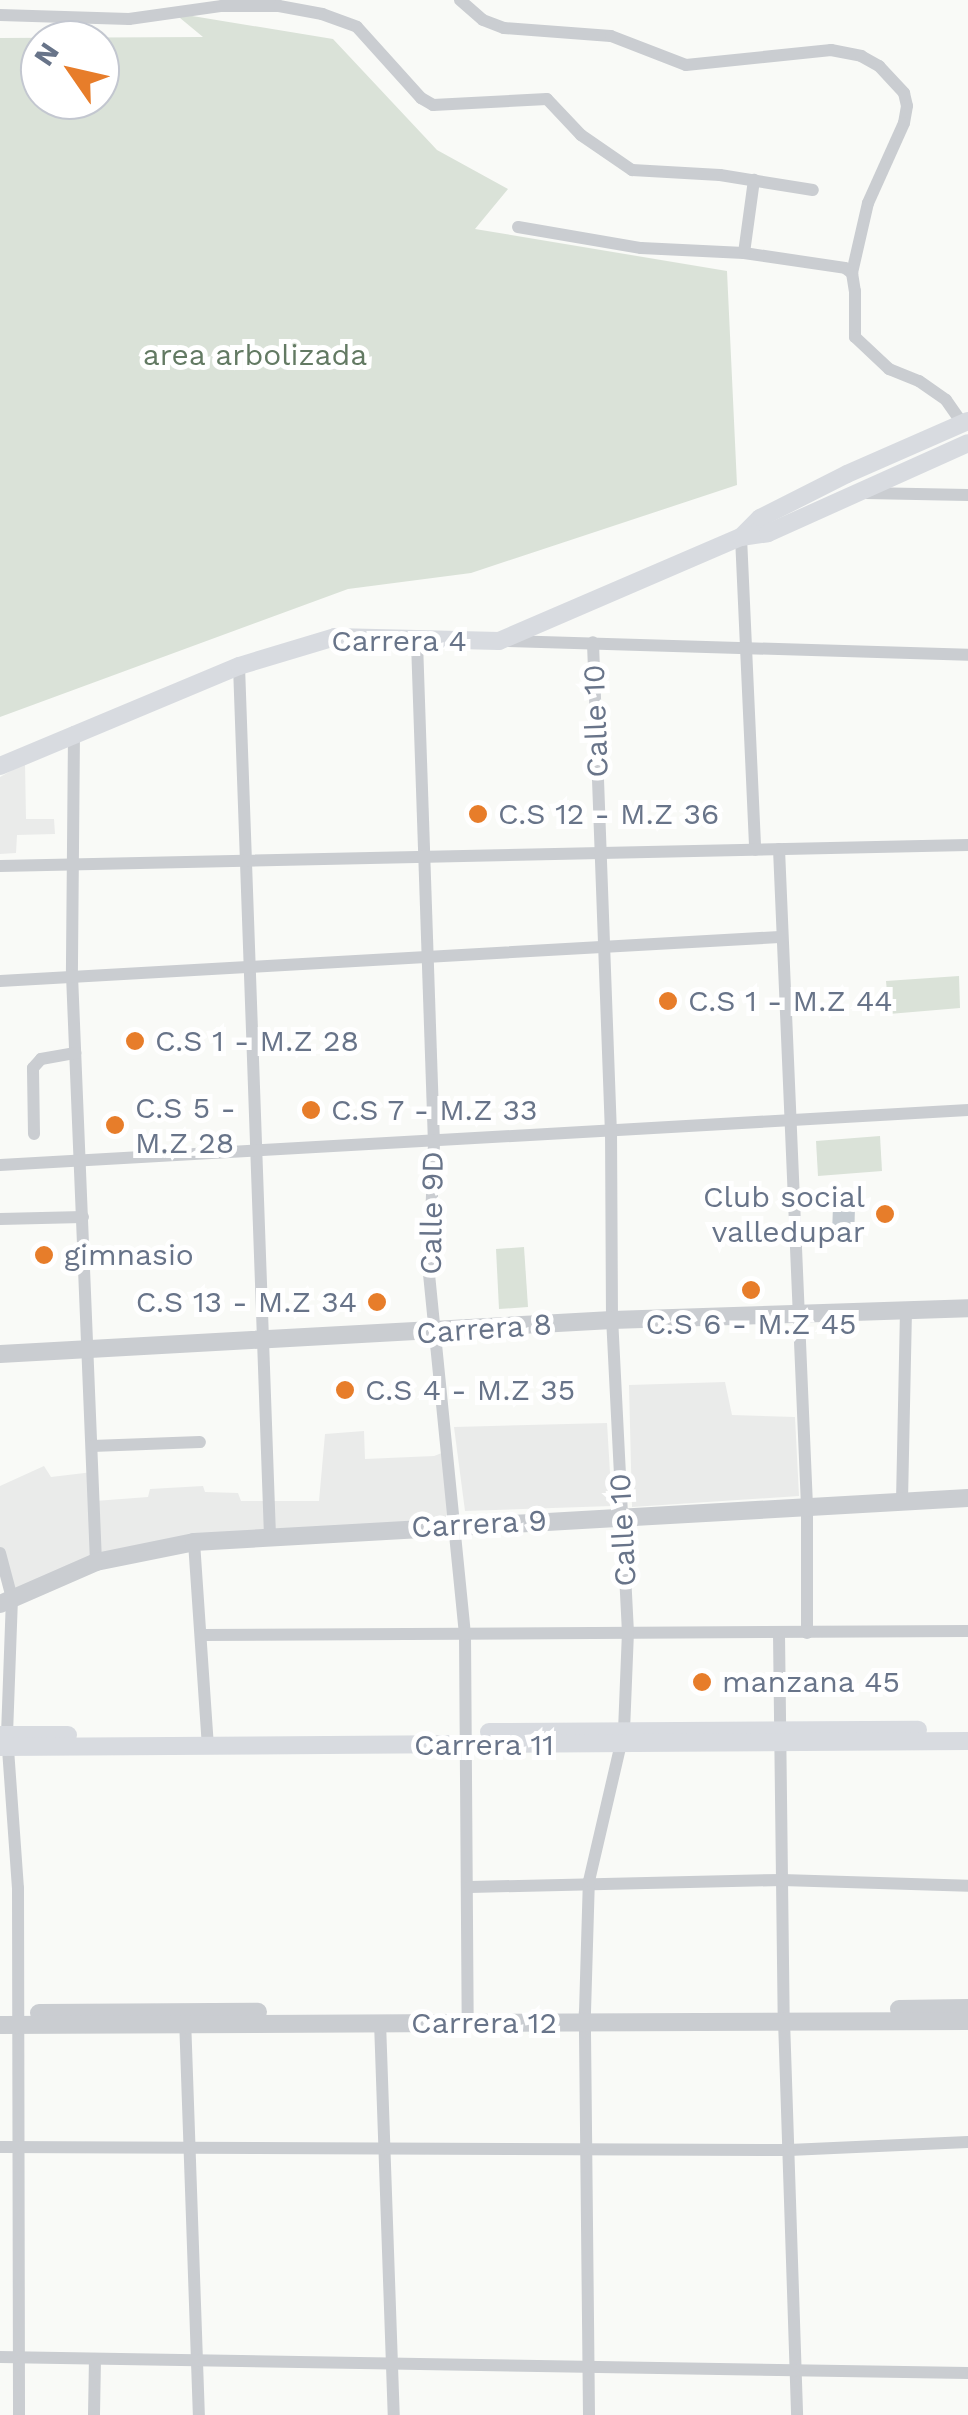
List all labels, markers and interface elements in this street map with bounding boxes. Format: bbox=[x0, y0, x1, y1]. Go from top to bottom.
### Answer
north arrow bbox=[20, 20, 120, 120]
text: N bbox=[27, 36, 66, 72]
park label: area arbolizada bbox=[142, 337, 368, 373]
street label: Carrera 4 bbox=[331, 623, 467, 659]
street label: Calle 10 bbox=[576, 663, 616, 779]
place label: C.S 12 - M.Z 36 bbox=[498, 796, 720, 832]
marker: C.S 12 - M.Z 36 bbox=[467, 803, 489, 825]
place label: C.S 1 - M.Z 44 bbox=[688, 983, 893, 1019]
marker: C.S 1 - M.Z 44 bbox=[657, 990, 679, 1012]
place label: C.S 1 - M.Z 28 bbox=[155, 1023, 360, 1059]
marker: C.S 1 - M.Z 28 bbox=[124, 1030, 146, 1052]
place label: C.S 5 - M.Z 28 bbox=[135, 1090, 236, 1160]
place label: C.S 7 - M.Z 33 bbox=[331, 1092, 540, 1128]
marker: C.S 7 - M.Z 33 bbox=[300, 1099, 322, 1121]
marker: C.S 5 - M.Z 28 bbox=[104, 1114, 126, 1136]
street label: Calle 9D bbox=[413, 1151, 451, 1275]
place label: Club social valledupar bbox=[703, 1179, 865, 1250]
marker: Club social valledupar bbox=[874, 1203, 896, 1225]
place label: gimnasio bbox=[64, 1237, 194, 1273]
marker: gimnasio bbox=[33, 1244, 55, 1266]
marker: C.S 6 - M.Z 45 bbox=[740, 1279, 762, 1301]
place label: C.S 13 - M.Z 34 bbox=[135, 1284, 357, 1320]
marker: C.S 13 - M.Z 34 bbox=[366, 1291, 388, 1313]
street label: Carrera 8 bbox=[415, 1306, 553, 1352]
place label: C.S 6 - M.Z 45 bbox=[646, 1306, 856, 1342]
place label: C.S 4 - M.Z 35 bbox=[365, 1372, 575, 1408]
marker: C.S 4 - M.Z 35 bbox=[334, 1379, 356, 1401]
street label: Calle 10 bbox=[602, 1472, 644, 1588]
street label: Carrera 9 bbox=[410, 1502, 548, 1546]
place label: manzana 45 bbox=[722, 1664, 901, 1700]
marker: manzana 45 bbox=[691, 1671, 713, 1693]
street label: Carrera 11 bbox=[413, 1727, 555, 1763]
street label: Carrera 12 bbox=[410, 2005, 558, 2041]

